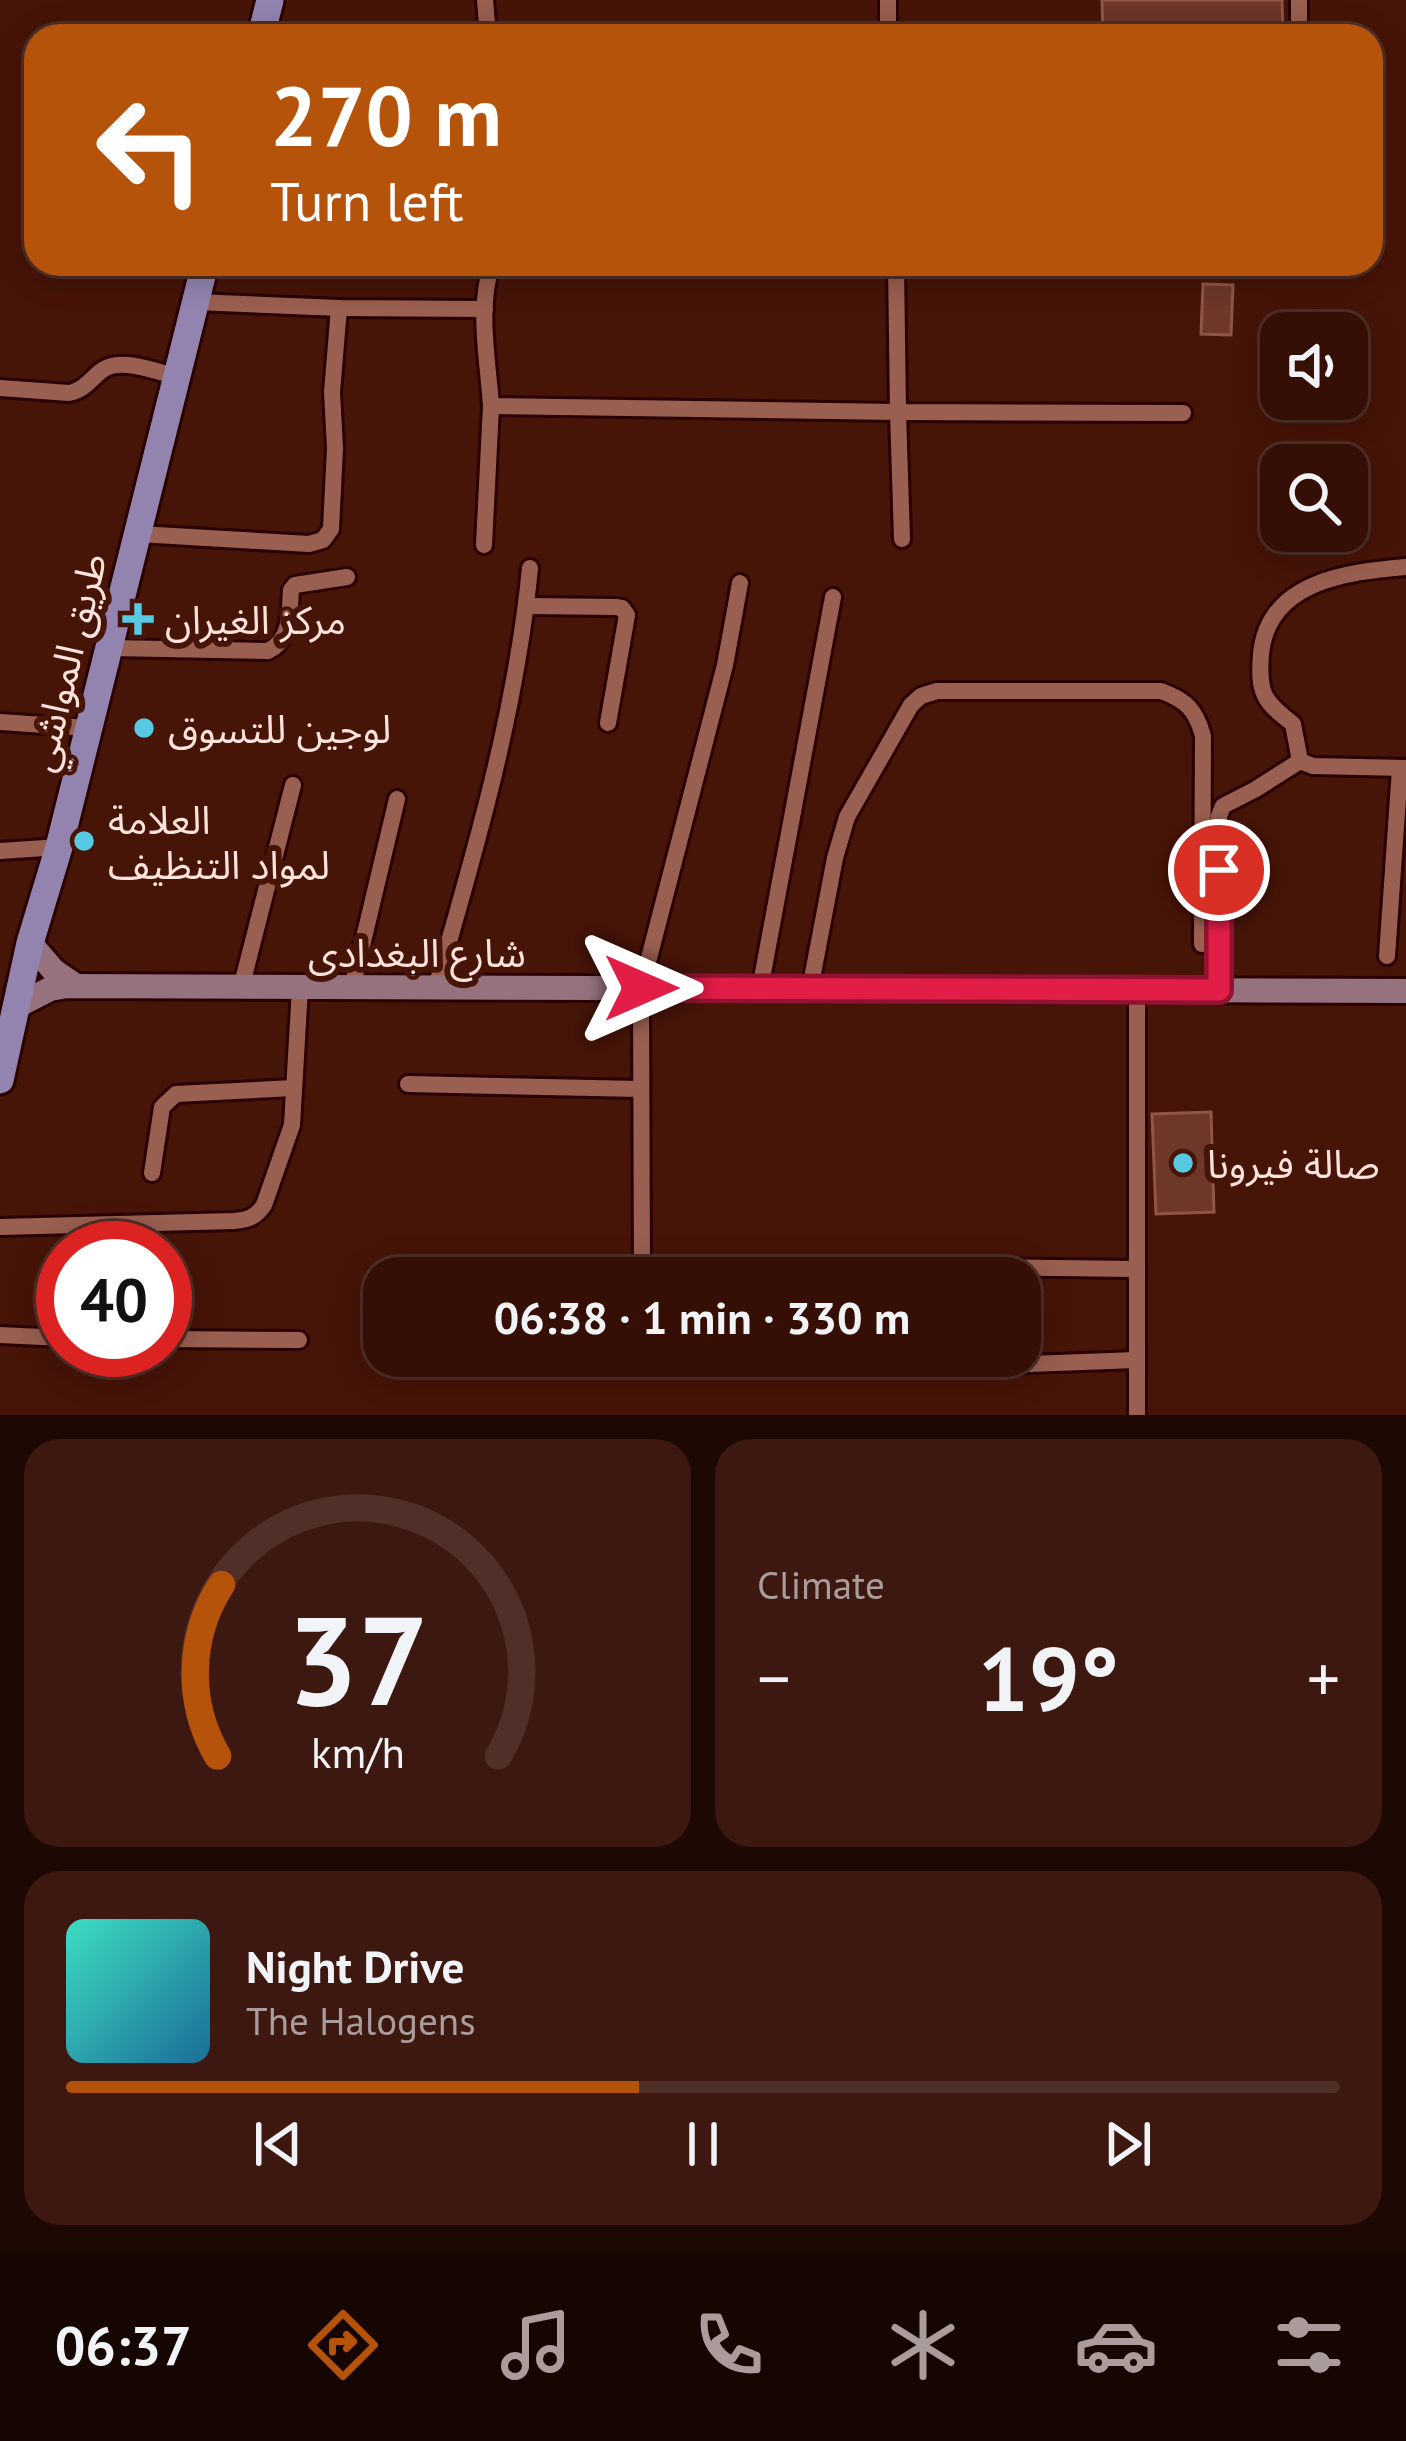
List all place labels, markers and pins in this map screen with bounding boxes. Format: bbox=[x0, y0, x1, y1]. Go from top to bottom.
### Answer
place label: مركز الغيران bbox=[165, 594, 346, 645]
marker: مركز الغيران bbox=[122, 603, 154, 635]
place label: لوجين للتسوق bbox=[168, 703, 391, 754]
marker: لوجين للتسوق bbox=[131, 715, 157, 741]
place label: العلامة لمواد التنظيف bbox=[108, 794, 330, 890]
pin bbox=[1168, 819, 1270, 921]
marker: العلامة لمواد التنظيف bbox=[71, 828, 97, 854]
place label: صالة فيرونا bbox=[1207, 1138, 1380, 1189]
marker: صالة فيرونا bbox=[1170, 1150, 1196, 1176]

